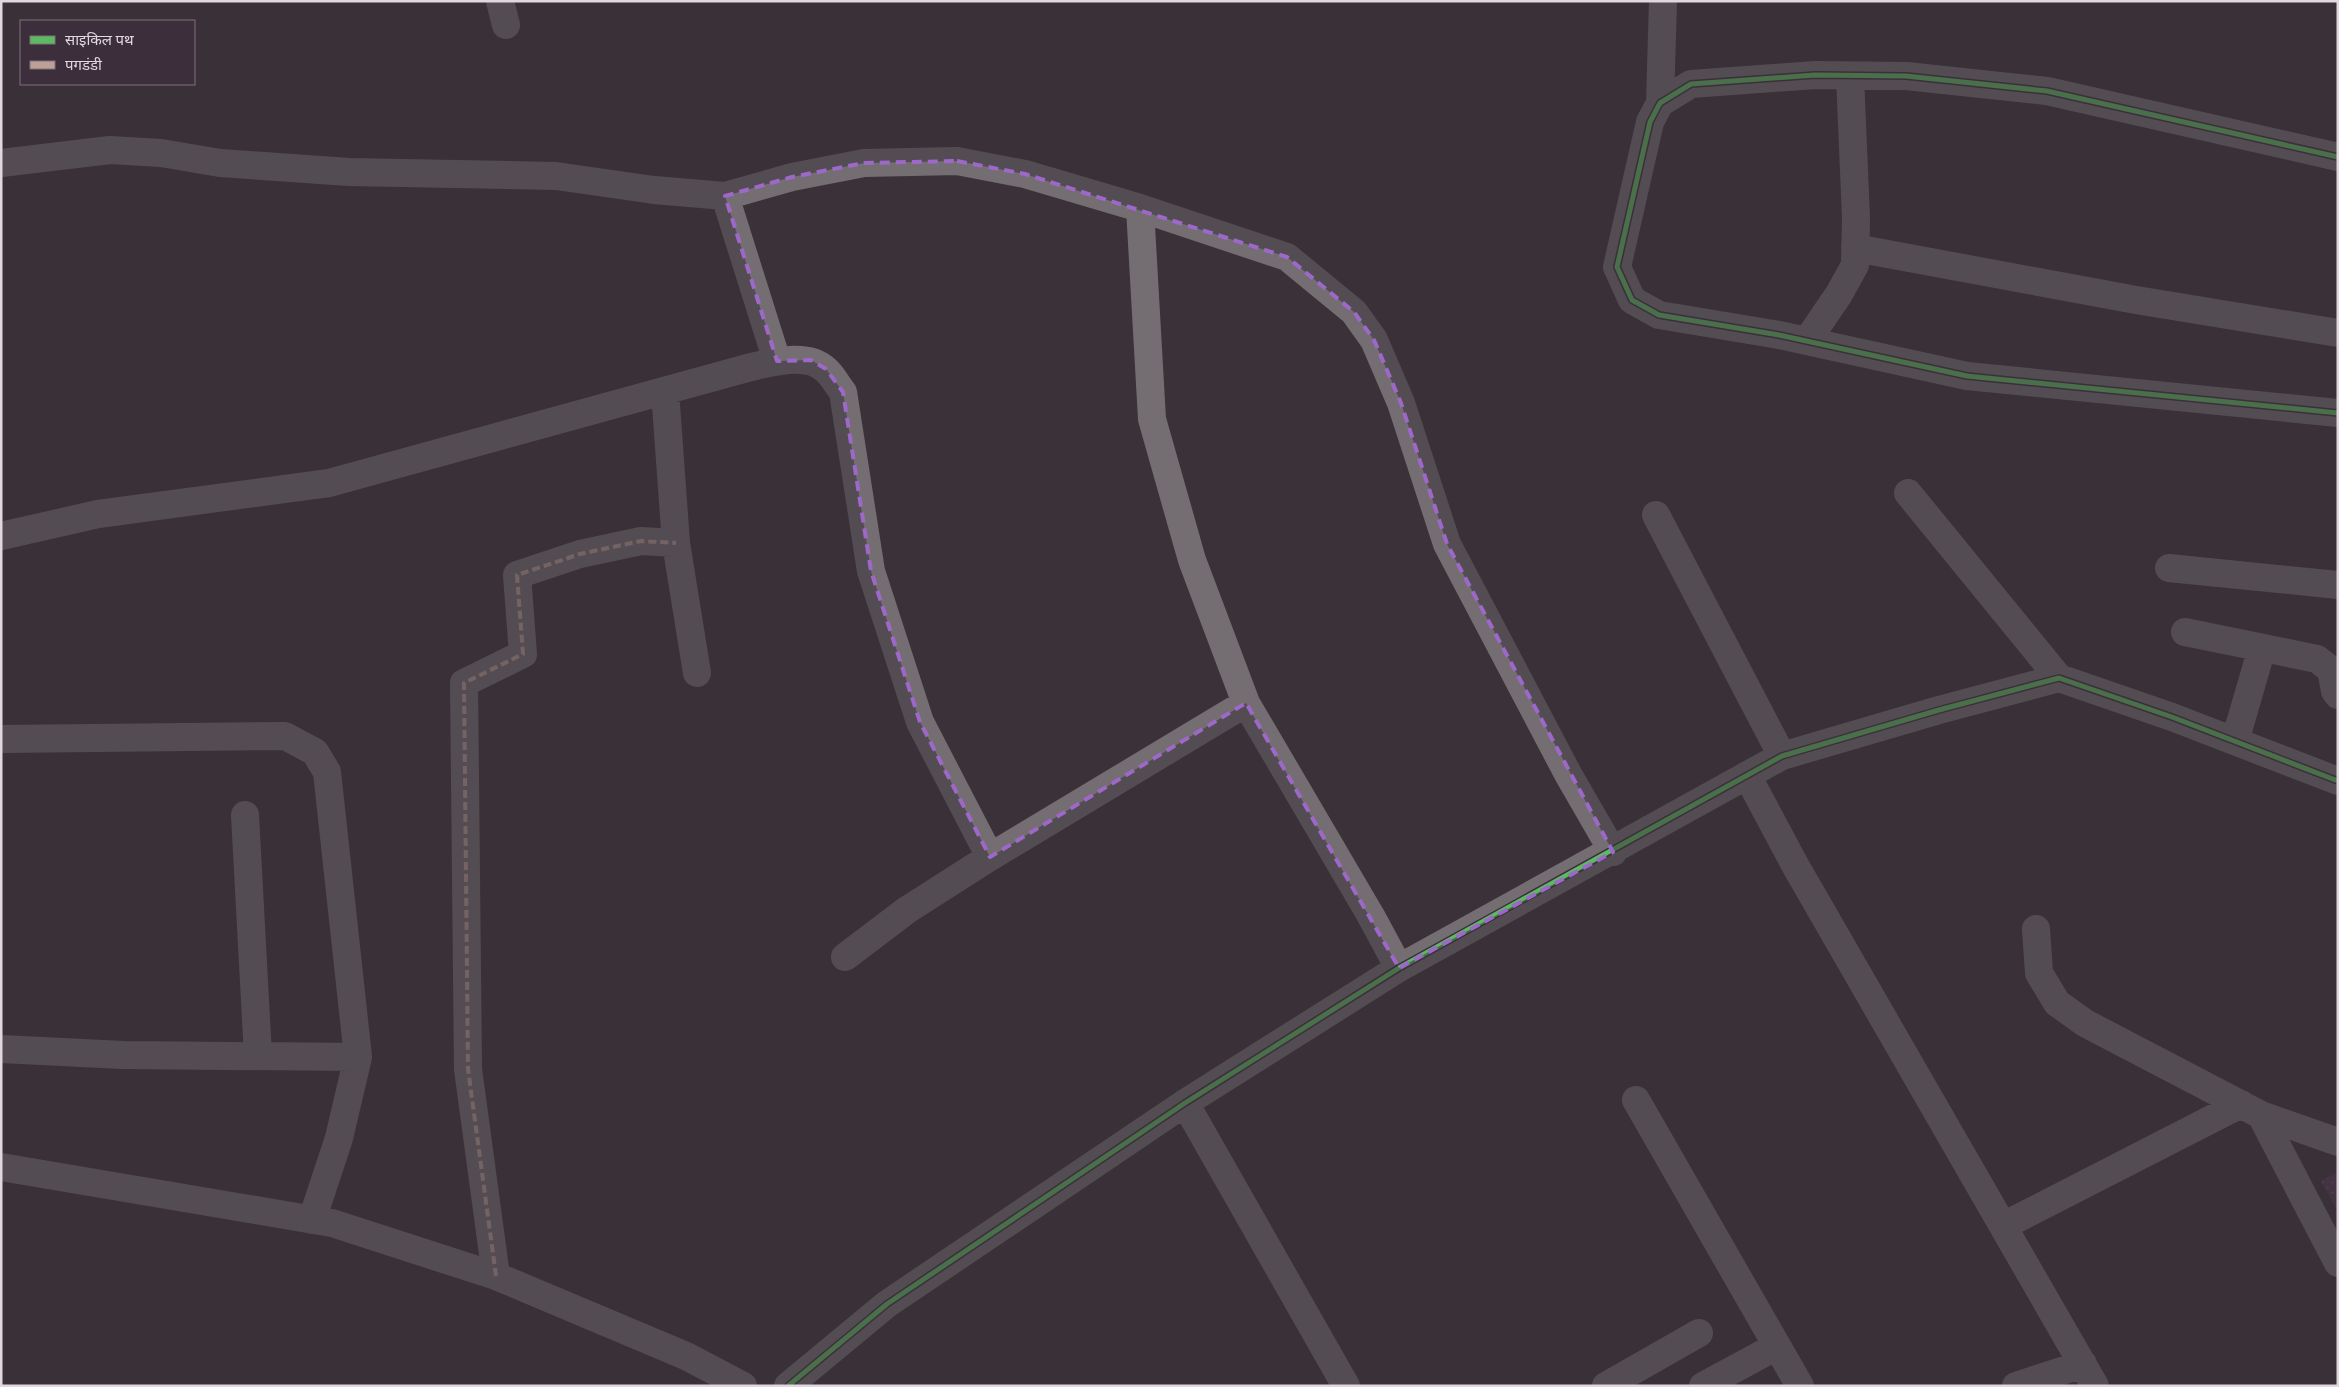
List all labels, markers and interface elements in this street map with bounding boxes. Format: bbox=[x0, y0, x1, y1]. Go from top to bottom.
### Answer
legend bbox=[20, 20, 195, 85]
text: साइकिल पथ bbox=[65, 31, 134, 49]
text: पगडंडी bbox=[65, 56, 103, 74]

